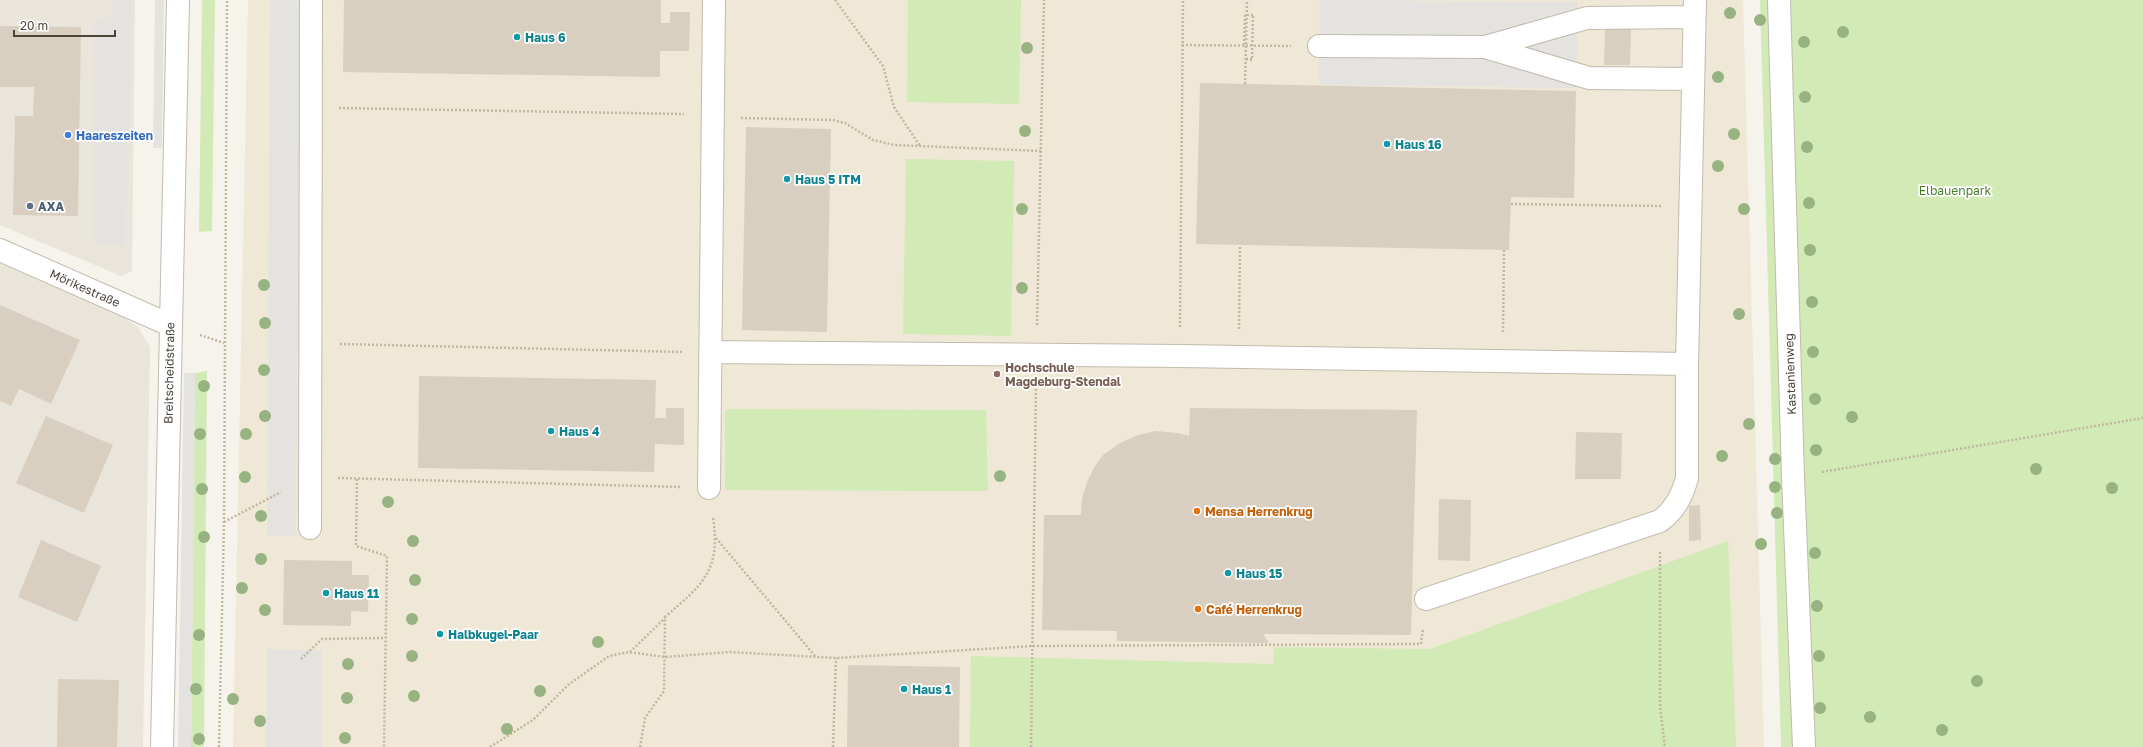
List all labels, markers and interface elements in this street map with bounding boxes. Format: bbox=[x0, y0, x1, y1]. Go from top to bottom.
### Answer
scale bar bbox=[14, 12, 115, 38]
text: 20 m bbox=[20, 18, 48, 33]
place label: Haus 6 bbox=[525, 30, 566, 45]
marker: Haus 6 bbox=[512, 32, 522, 42]
place label: Haareszeiten bbox=[76, 128, 153, 143]
marker: Haareszeiten bbox=[63, 130, 73, 140]
place label: Haus 16 bbox=[1395, 137, 1442, 152]
marker: Haus 16 bbox=[1382, 139, 1392, 149]
place label: Haus 5 ITM bbox=[795, 172, 861, 187]
marker: Haus 5 ITM bbox=[782, 174, 792, 184]
park label: Elbauenpark bbox=[1919, 183, 1991, 198]
place label: AXA bbox=[38, 199, 65, 214]
marker: AXA bbox=[25, 201, 35, 211]
street label: Mörikestraße bbox=[48, 266, 122, 310]
street label: Breitscheidstraße bbox=[161, 322, 177, 424]
street label: Kastanienweg bbox=[1781, 333, 1799, 415]
place label: Hochschule Magdeburg-Stendal bbox=[1005, 360, 1121, 389]
marker: Hochschule Magdeburg-Stendal bbox=[992, 369, 1002, 379]
place label: Haus 4 bbox=[559, 424, 600, 439]
marker: Haus 4 bbox=[546, 426, 556, 436]
place label: Mensa Herrenkrug bbox=[1205, 504, 1313, 519]
marker: Mensa Herrenkrug bbox=[1192, 506, 1202, 516]
place label: Haus 15 bbox=[1236, 566, 1282, 581]
marker: Haus 15 bbox=[1223, 568, 1233, 578]
place label: Haus 11 bbox=[334, 586, 379, 601]
marker: Haus 11 bbox=[321, 588, 331, 598]
place label: Café Herrenkrug bbox=[1206, 602, 1302, 617]
marker: Café Herrenkrug bbox=[1193, 604, 1203, 614]
place label: Halbkugel-Paar bbox=[448, 627, 539, 642]
marker: Halbkugel-Paar bbox=[435, 629, 445, 639]
place label: Haus 1 bbox=[912, 682, 951, 697]
marker: Haus 1 bbox=[899, 684, 909, 694]

